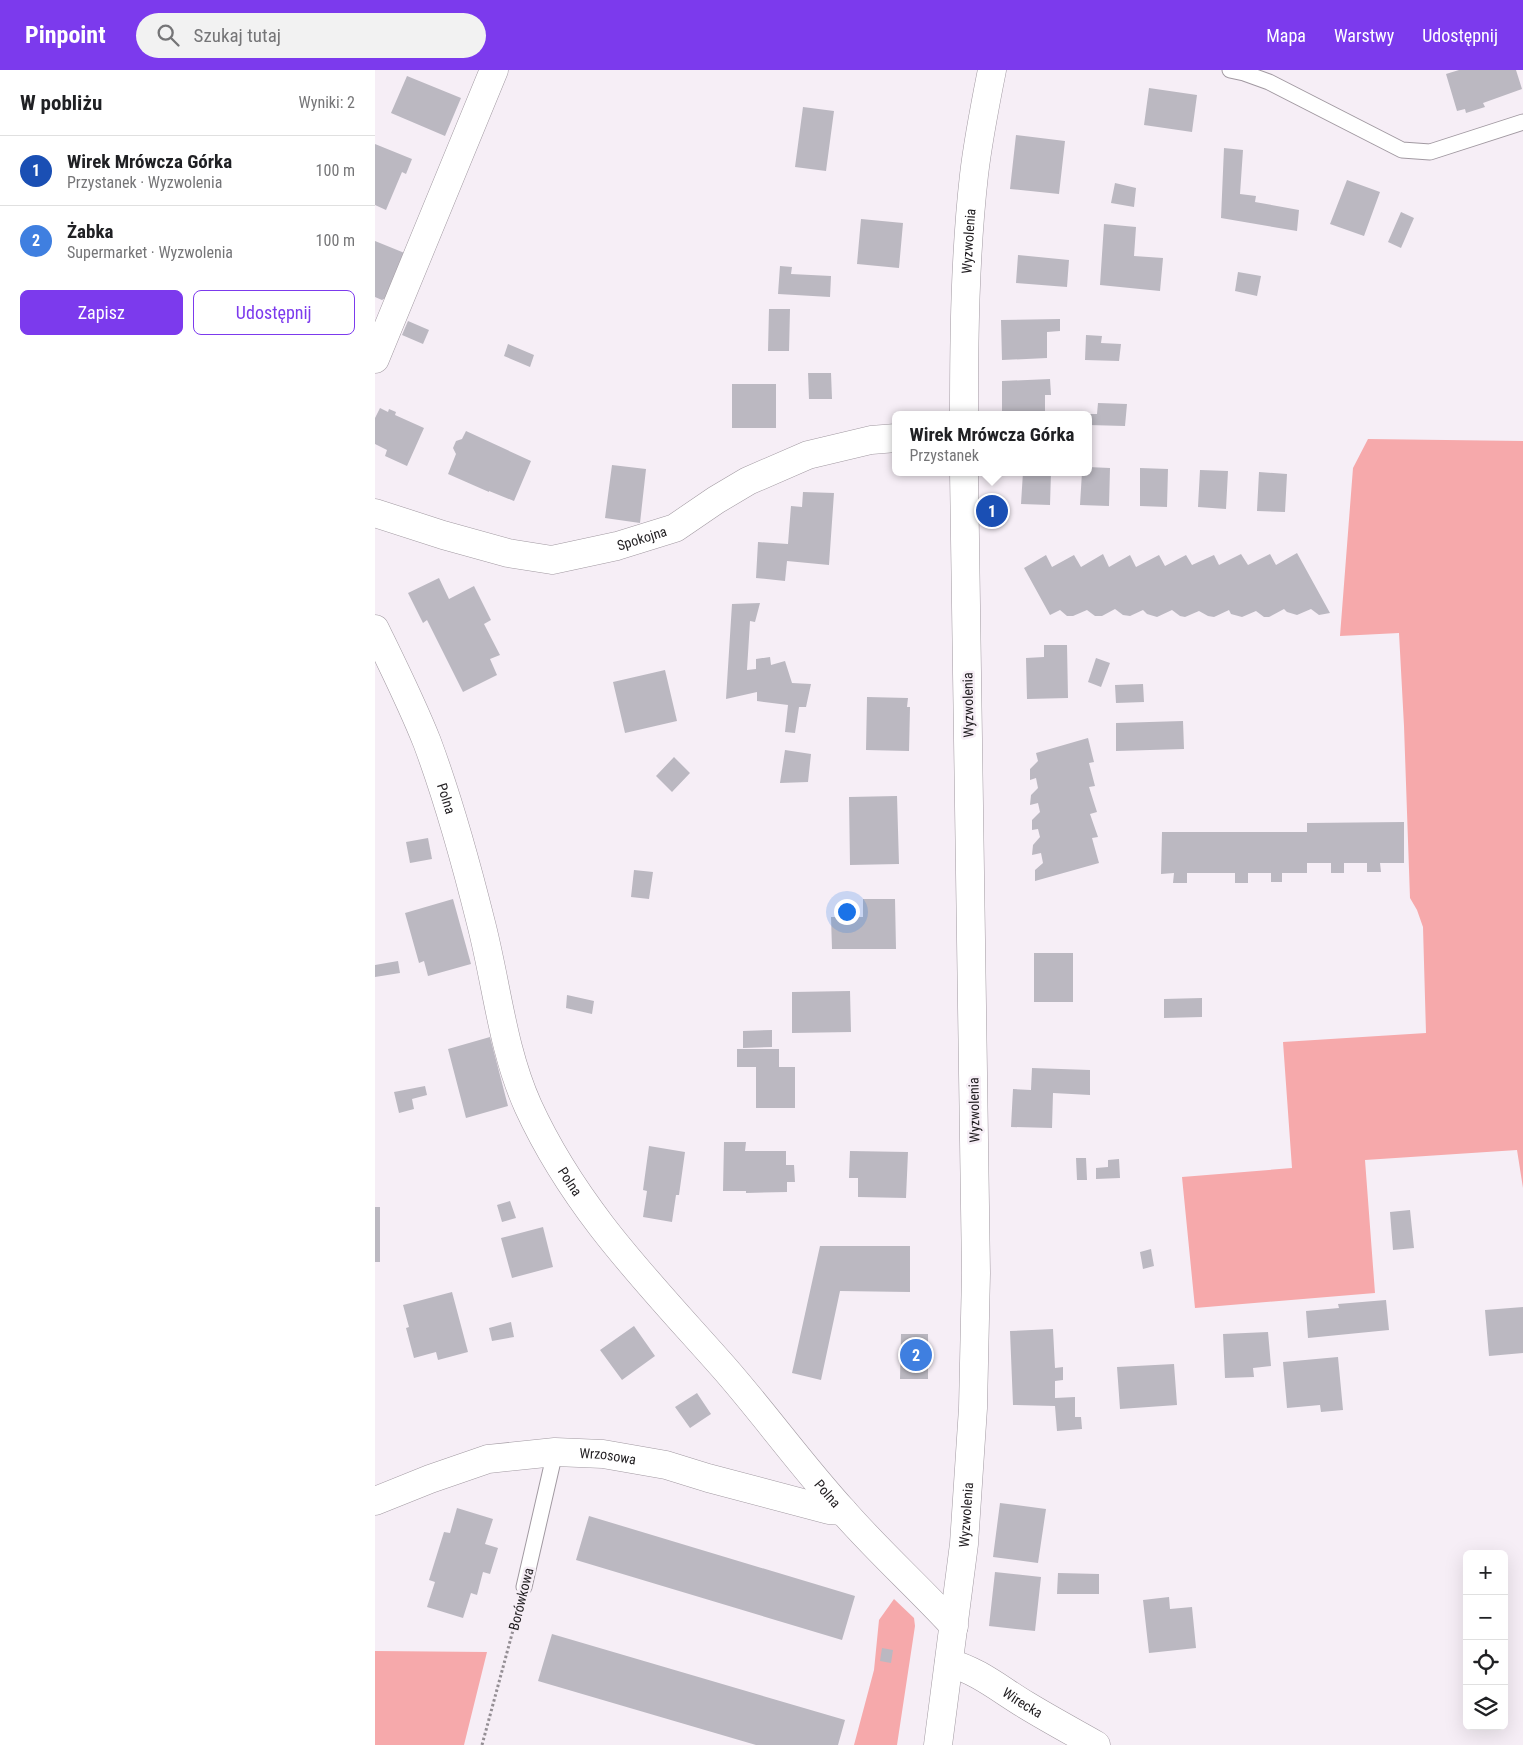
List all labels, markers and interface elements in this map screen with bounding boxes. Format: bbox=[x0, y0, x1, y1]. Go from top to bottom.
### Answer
search box bbox=[136, 13, 486, 58]
text: Pinpoint bbox=[25, 21, 106, 49]
icon: search bbox=[154, 21, 182, 49]
text: Szukaj tutaj bbox=[194, 24, 281, 47]
text: Mapa bbox=[1266, 25, 1306, 46]
text: Warstwy bbox=[1334, 25, 1394, 46]
text: Udostępnij bbox=[1422, 25, 1498, 46]
text: W pobliżu bbox=[20, 91, 102, 115]
text: Wyniki: 2 bbox=[299, 93, 355, 112]
text: Wirek Mrówcza Górka bbox=[67, 150, 232, 173]
text: 1 bbox=[32, 161, 40, 180]
text: 100 m bbox=[316, 161, 355, 180]
text: Przystanek · Wyzwolenia bbox=[67, 173, 222, 192]
street label: Wyzwolenia bbox=[958, 208, 979, 274]
text: Żabka bbox=[67, 220, 113, 243]
text: 2 bbox=[32, 231, 40, 250]
text: 100 m bbox=[316, 231, 355, 250]
text: Supermarket · Wyzwolenia bbox=[67, 243, 233, 262]
button: Zapisz bbox=[20, 290, 183, 335]
button: Udostępnij bbox=[193, 290, 355, 335]
popup bbox=[892, 411, 1092, 476]
text: Wirek Mrówcza Górka bbox=[909, 423, 1075, 446]
text: Przystanek bbox=[909, 446, 979, 465]
pin: 1 bbox=[976, 492, 1008, 530]
street label: Spokojna bbox=[615, 523, 669, 554]
street label: Wyzwolenia bbox=[959, 672, 977, 738]
street label: Polna bbox=[434, 781, 459, 816]
your location bbox=[834, 899, 860, 925]
street label: Wyzwolenia bbox=[965, 1077, 983, 1143]
street label: Polna bbox=[555, 1164, 585, 1199]
pin: 2 bbox=[900, 1336, 932, 1374]
street label: Wrzosowa bbox=[579, 1445, 637, 1468]
street label: Polna bbox=[811, 1476, 844, 1511]
street label: Wyzwolenia bbox=[956, 1482, 976, 1548]
map controls bbox=[1463, 1550, 1508, 1730]
button: + bbox=[1463, 1550, 1508, 1595]
street label: Borówkowa bbox=[505, 1566, 537, 1632]
button: − bbox=[1463, 1595, 1508, 1640]
button: locate bbox=[1463, 1640, 1508, 1685]
street label: Wirecka bbox=[1000, 1684, 1045, 1721]
button: layers bbox=[1463, 1685, 1508, 1730]

